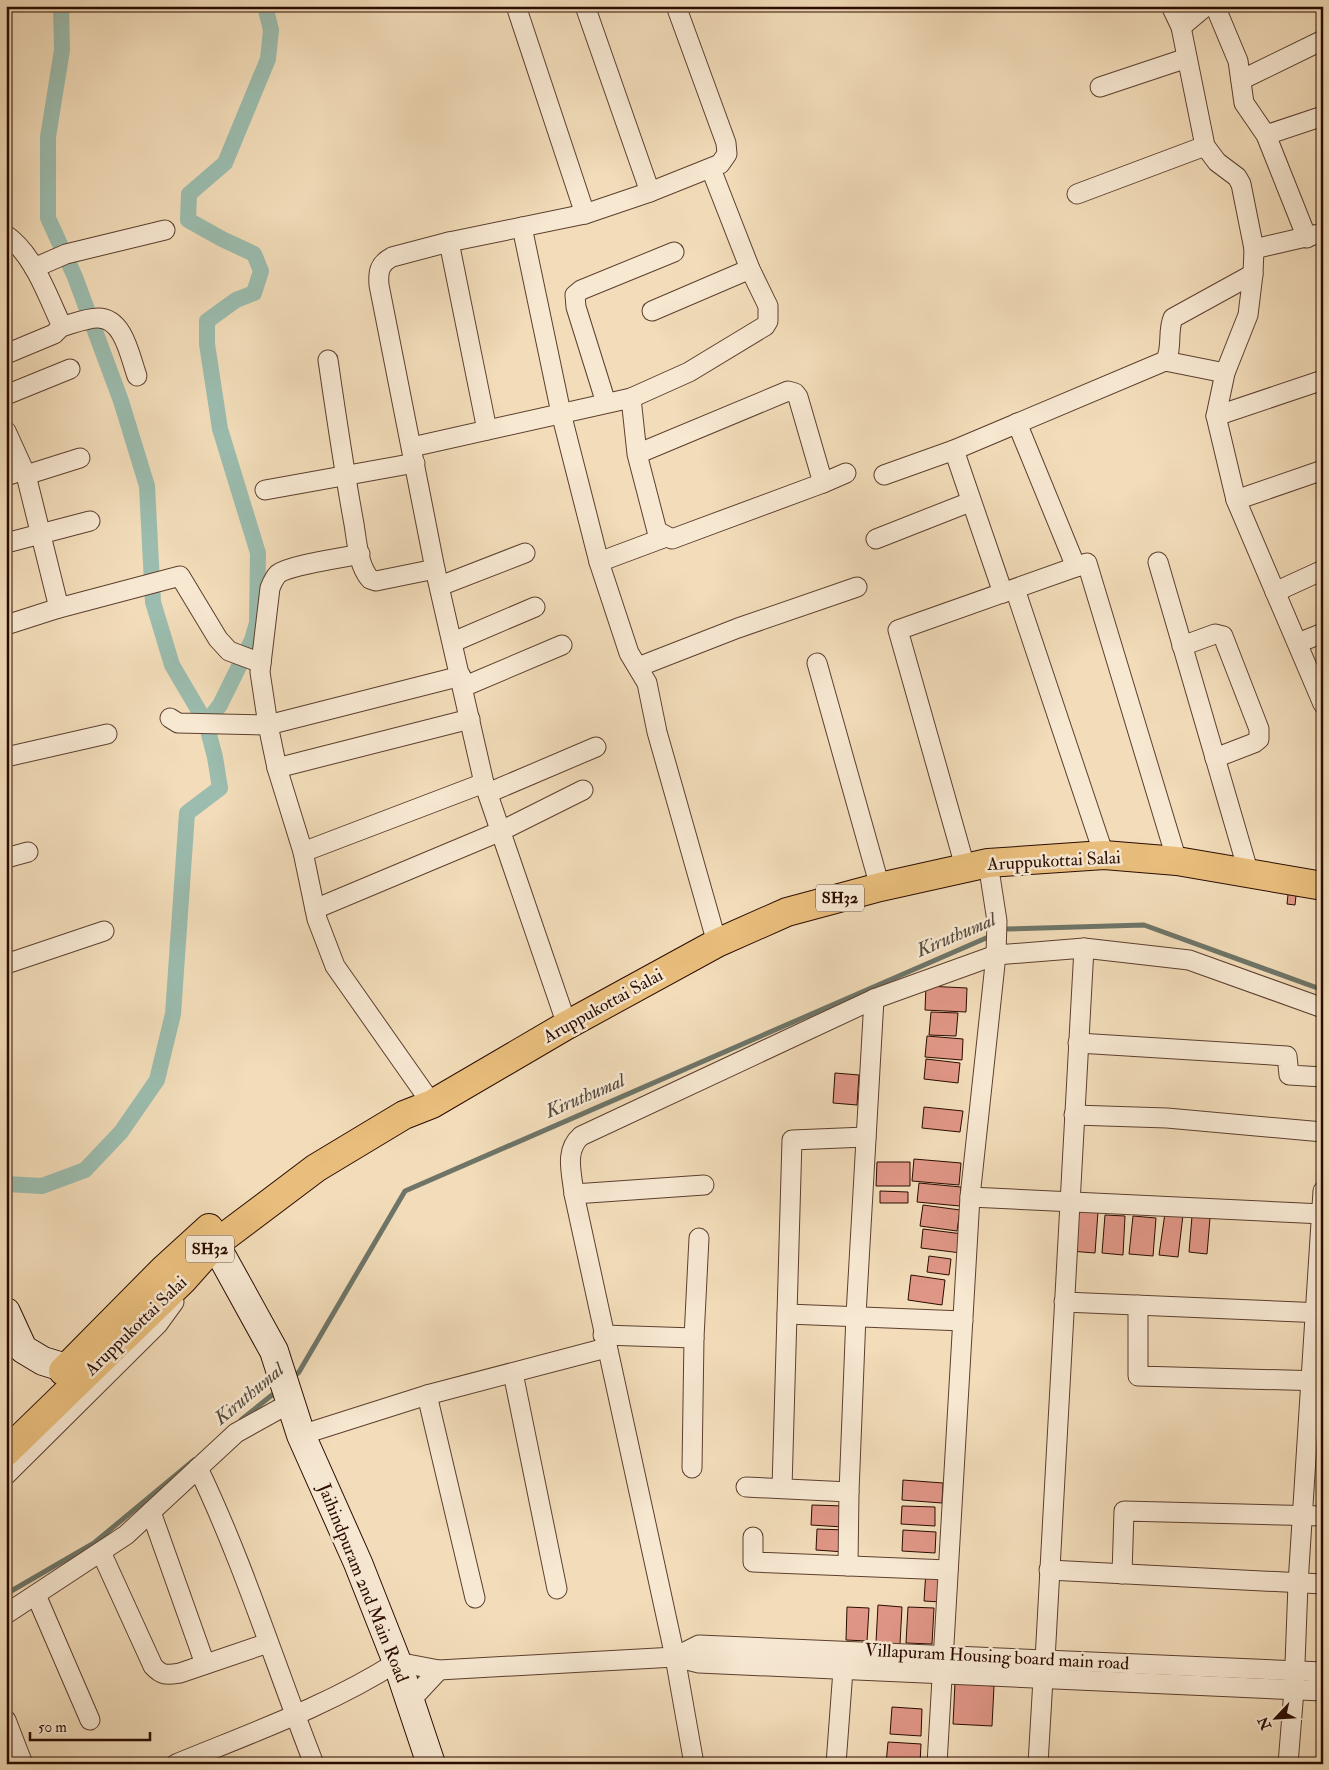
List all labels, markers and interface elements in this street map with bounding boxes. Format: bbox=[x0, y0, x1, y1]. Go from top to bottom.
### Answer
street label: Aruppukottai Salai bbox=[986, 846, 1122, 876]
road number: SH32 bbox=[816, 884, 864, 911]
water label: Kiruthumal bbox=[912, 907, 1001, 963]
street label: Aruppukottai Salai bbox=[538, 963, 667, 1049]
water label: Kiruthumal bbox=[541, 1068, 630, 1124]
road number: SH32 bbox=[186, 1236, 234, 1262]
street label: Aruppukottai Salai bbox=[79, 1271, 192, 1381]
water label: Kiruthumal bbox=[208, 1357, 290, 1431]
street label: Jaihindpuram 2nd Main Road bbox=[312, 1479, 414, 1686]
street label: Villapuram Housing board main road bbox=[864, 1639, 1130, 1675]
north arrow bbox=[1252, 1692, 1302, 1742]
scale bar bbox=[30, 1710, 150, 1742]
text: N bbox=[1254, 1714, 1275, 1733]
text: 50 m bbox=[38, 1718, 67, 1737]

